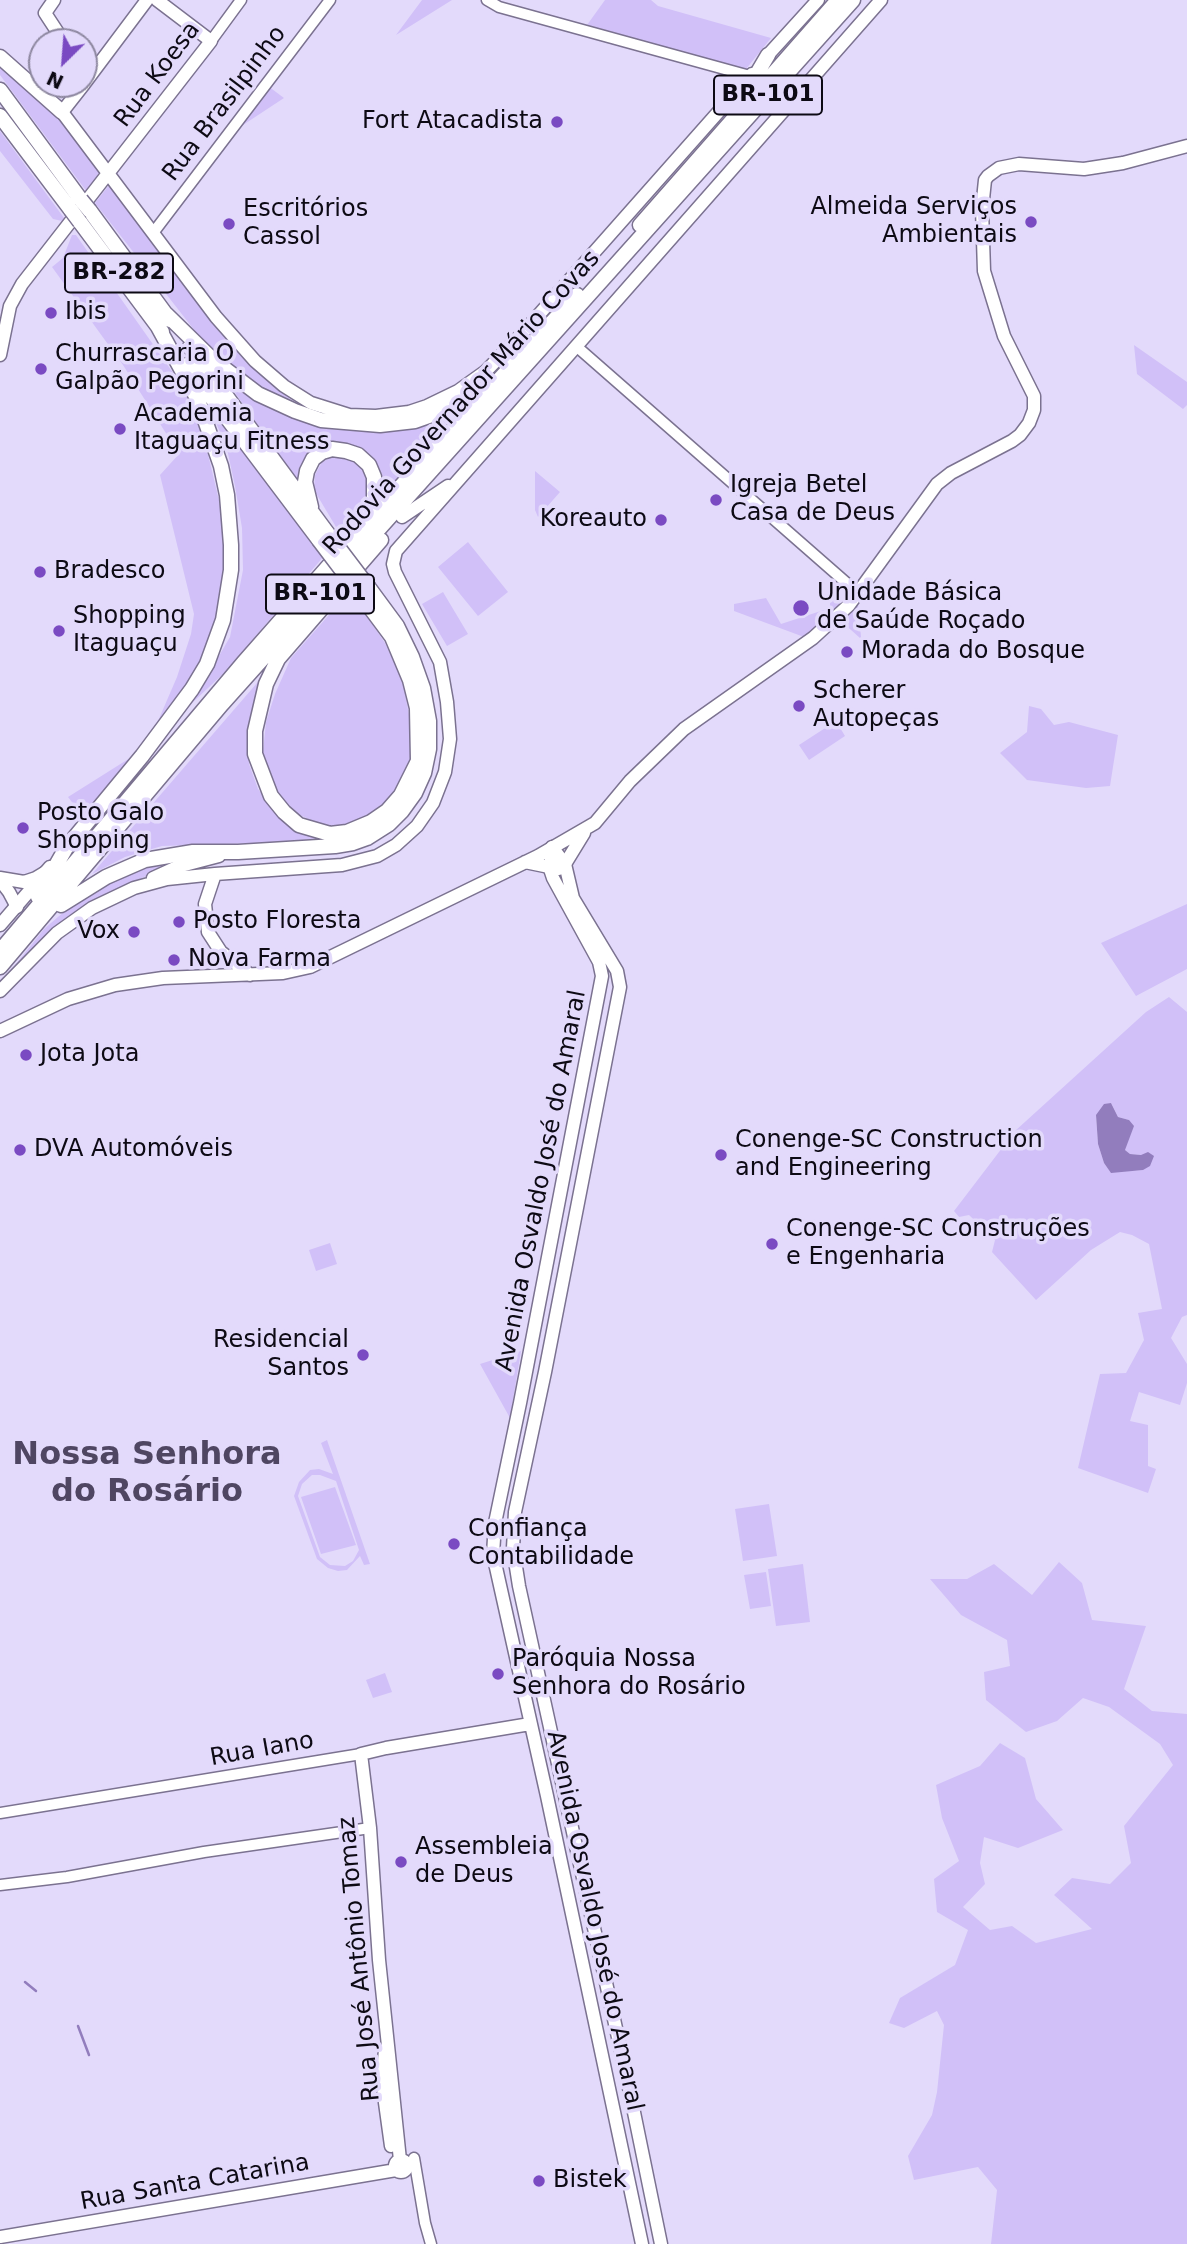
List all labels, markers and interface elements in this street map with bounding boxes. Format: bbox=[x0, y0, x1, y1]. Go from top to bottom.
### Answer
street label: Rua Koesa bbox=[109, 17, 207, 133]
street label: Rua Brasilpinho bbox=[157, 21, 293, 187]
north arrow bbox=[28, 28, 98, 98]
text: N bbox=[43, 67, 67, 94]
road number: BR-101 bbox=[714, 76, 822, 114]
place label: Fort Atacadista bbox=[362, 108, 543, 136]
marker: Fort Atacadista bbox=[549, 114, 565, 130]
place label: Almeida Serviços Ambientais bbox=[810, 194, 1017, 250]
place label: Escritórios Cassol bbox=[243, 196, 368, 252]
marker: Almeida Serviços Ambientais bbox=[1023, 214, 1039, 230]
marker: Escritórios Cassol bbox=[221, 216, 237, 232]
street label: Rodovia Governador Mário Covas bbox=[318, 245, 606, 561]
road number: BR-282 bbox=[65, 254, 173, 292]
place label: Ibis bbox=[65, 299, 106, 327]
marker: Ibis bbox=[43, 305, 59, 321]
place label: Churrascaria O Galpão Pegorini bbox=[55, 341, 244, 397]
marker: Churrascaria O Galpão Pegorini bbox=[33, 361, 49, 377]
place label: Academia Itaguaçu Fitness bbox=[134, 401, 330, 457]
marker: Academia Itaguaçu Fitness bbox=[112, 421, 128, 437]
place label: Igreja Betel Casa de Deus bbox=[730, 472, 895, 528]
marker: Igreja Betel Casa de Deus bbox=[708, 492, 724, 508]
place label: Koreauto bbox=[540, 506, 647, 534]
marker: Koreauto bbox=[653, 512, 669, 528]
place label: Bradesco bbox=[54, 558, 165, 586]
marker: Bradesco bbox=[32, 564, 48, 580]
road number: BR-101 bbox=[266, 574, 374, 614]
place label: Unidade Básica de Saúde Roçado bbox=[817, 580, 1026, 636]
marker: Unidade Básica de Saúde Roçado bbox=[791, 598, 811, 618]
place label: Shopping Itaguaçu bbox=[73, 603, 186, 659]
marker: Shopping Itaguaçu bbox=[51, 623, 67, 639]
place label: Morada do Bosque bbox=[861, 638, 1085, 666]
marker: Morada do Bosque bbox=[839, 644, 855, 660]
place label: Scherer Autopeças bbox=[813, 678, 939, 734]
marker: Scherer Autopeças bbox=[791, 698, 807, 714]
place label: Posto Galo Shopping bbox=[37, 800, 164, 856]
marker: Posto Galo Shopping bbox=[15, 820, 31, 836]
place label: Posto Floresta bbox=[193, 908, 361, 936]
marker: Posto Floresta bbox=[171, 914, 187, 930]
place label: Vox bbox=[77, 918, 120, 946]
marker: Vox bbox=[126, 924, 142, 940]
place label: Nova Farma bbox=[188, 946, 331, 974]
marker: Nova Farma bbox=[166, 952, 182, 968]
street label: Avenida Osvaldo José do Amaral bbox=[491, 988, 593, 1374]
place label: Jota Jota bbox=[40, 1041, 139, 1069]
marker: Jota Jota bbox=[18, 1047, 34, 1063]
place label: Conenge-SC Construction and Engineering bbox=[735, 1127, 1043, 1183]
place label: DVA Automóveis bbox=[34, 1136, 233, 1164]
marker: DVA Automóveis bbox=[12, 1142, 28, 1158]
marker: Conenge-SC Construction and Engineering bbox=[713, 1147, 729, 1163]
place label: Conenge-SC Construções e Engenharia bbox=[786, 1216, 1090, 1272]
marker: Conenge-SC Construções e Engenharia bbox=[764, 1236, 780, 1252]
place label: Residencial Santos bbox=[213, 1327, 349, 1383]
marker: Residencial Santos bbox=[355, 1347, 371, 1363]
district label: Nossa Senhora do Rosário bbox=[12, 1437, 282, 1512]
place label: Confiança Contabilidade bbox=[468, 1516, 634, 1572]
marker: Confiança Contabilidade bbox=[446, 1536, 462, 1552]
place label: Paróquia Nossa Senhora do Rosário bbox=[512, 1646, 746, 1702]
marker: Paróquia Nossa Senhora do Rosário bbox=[490, 1666, 506, 1682]
street label: Rua Iano bbox=[208, 1727, 316, 1773]
street label: Avenida Osvaldo José do Amaral bbox=[540, 1728, 648, 2114]
street label: Rua José Antônio Tomaz bbox=[333, 1815, 387, 2103]
place label: Assembleia de Deus bbox=[415, 1834, 553, 1890]
marker: Assembleia de Deus bbox=[393, 1854, 409, 1870]
street label: Rua Santa Catarina bbox=[78, 2149, 312, 2217]
place label: Bistek bbox=[553, 2167, 627, 2195]
marker: Bistek bbox=[531, 2173, 547, 2189]

